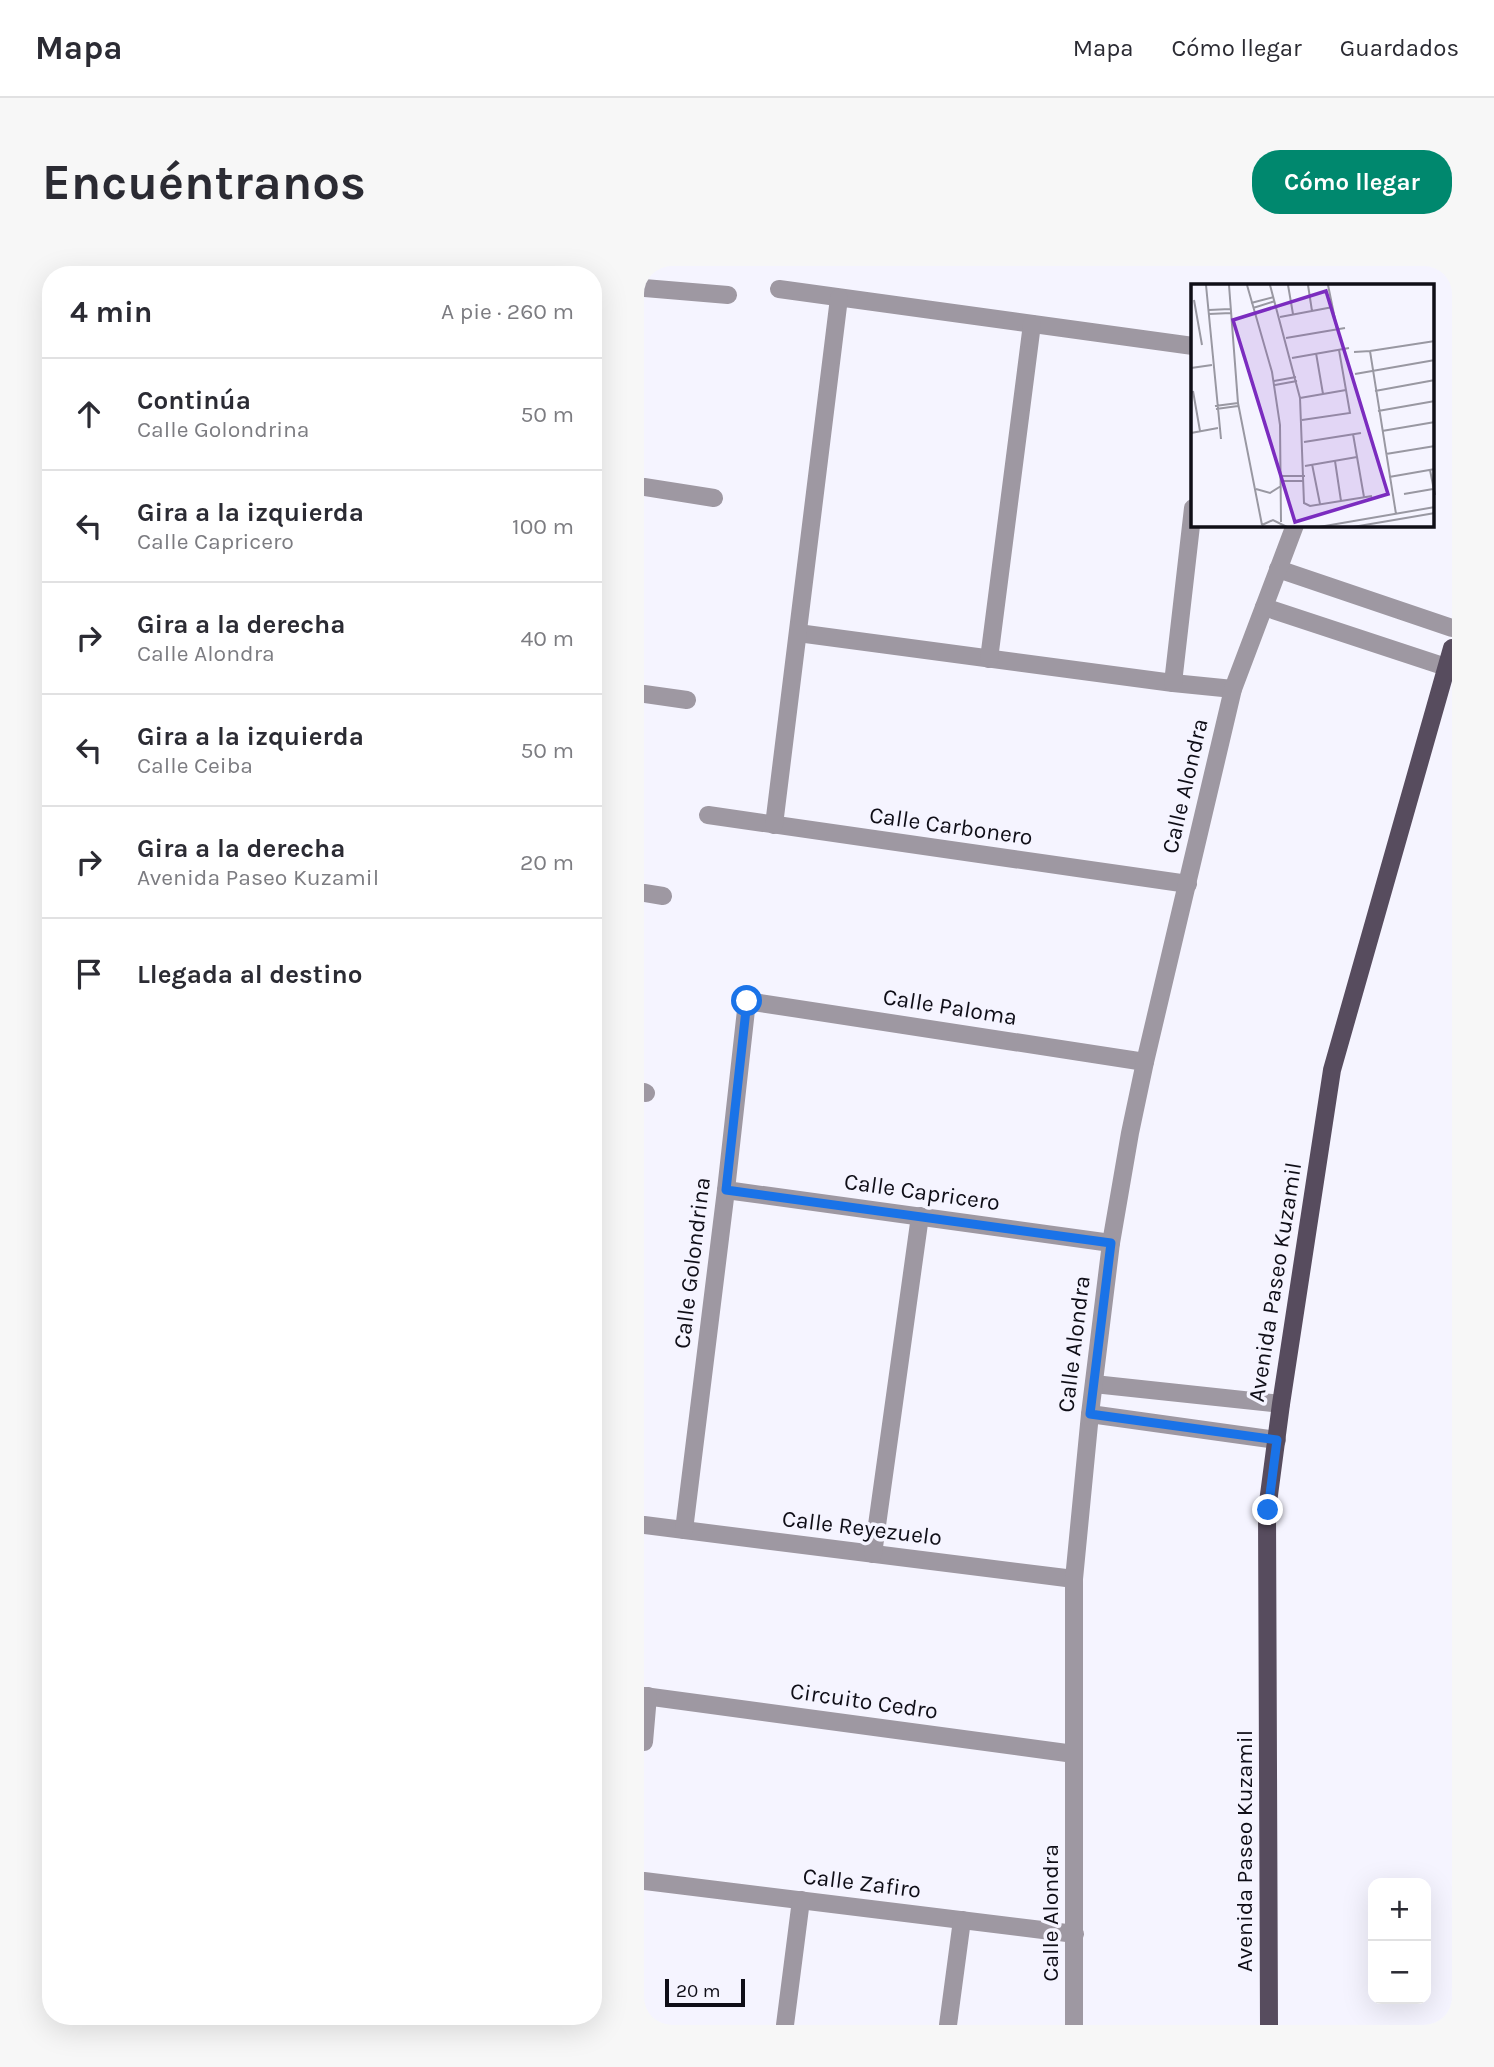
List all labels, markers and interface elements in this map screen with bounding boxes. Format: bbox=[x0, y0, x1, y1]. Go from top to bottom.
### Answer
text: Mapa bbox=[35, 29, 123, 67]
text: Mapa bbox=[1073, 34, 1133, 62]
text: Cómo llegar bbox=[1171, 34, 1302, 62]
text: Guardados bbox=[1340, 34, 1459, 62]
button: Cómo llegar bbox=[1252, 150, 1452, 214]
text: Encuéntranos bbox=[42, 154, 366, 211]
inset map bbox=[1191, 284, 1434, 527]
text: 4 min bbox=[70, 294, 152, 330]
text: A pie · 260 m bbox=[441, 298, 574, 325]
text: Continúa bbox=[137, 385, 251, 416]
icon: ahead bbox=[70, 395, 108, 433]
text: 50 m bbox=[520, 401, 574, 428]
text: Calle Golondrina bbox=[137, 416, 310, 443]
text: Gira a la izquierda bbox=[137, 497, 364, 528]
icon: left bbox=[70, 507, 108, 545]
text: 100 m bbox=[512, 513, 574, 540]
text: Calle Capricero bbox=[137, 528, 294, 555]
text: Gira a la derecha bbox=[137, 609, 346, 640]
icon: right bbox=[70, 619, 108, 657]
text: 40 m bbox=[521, 625, 574, 652]
text: Calle Alondra bbox=[137, 640, 275, 667]
street label: Calle Alondra bbox=[1156, 716, 1214, 856]
text: Gira a la izquierda bbox=[137, 721, 364, 752]
icon: left bbox=[70, 731, 108, 769]
text: 50 m bbox=[520, 737, 574, 764]
text: Calle Ceiba bbox=[137, 752, 253, 779]
street label: Calle Carbonero bbox=[868, 801, 1034, 851]
text: Gira a la derecha bbox=[137, 833, 346, 864]
icon: right bbox=[70, 843, 108, 881]
text: 20 m bbox=[520, 849, 574, 876]
text: Avenida Paseo Kuzamil bbox=[137, 864, 379, 891]
icon: arrive bbox=[70, 955, 108, 993]
text: Llegada al destino bbox=[137, 959, 363, 990]
street label: Calle Paloma bbox=[881, 983, 1019, 1031]
route start bbox=[731, 985, 762, 1016]
street label: Avenida Paseo Kuzamil bbox=[1243, 1160, 1307, 1404]
street label: Calle Capricero bbox=[842, 1168, 1002, 1216]
street label: Calle Golondrina bbox=[668, 1176, 716, 1350]
street label: Calle Alondra bbox=[1052, 1274, 1096, 1414]
route end bbox=[1252, 1494, 1283, 1525]
street label: Calle Reyezuelo bbox=[780, 1505, 944, 1551]
street label: Circuito Cedro bbox=[788, 1677, 940, 1725]
street label: Avenida Paseo Kuzamil bbox=[1231, 1730, 1258, 1972]
street label: Calle Alondra bbox=[1037, 1844, 1064, 1982]
street label: Calle Zafiro bbox=[801, 1862, 923, 1904]
map controls bbox=[1368, 1878, 1431, 2004]
button: + bbox=[1368, 1878, 1431, 1941]
button: − bbox=[1368, 1941, 1431, 2004]
scale bar bbox=[665, 1976, 746, 2008]
text: 20 m bbox=[676, 1980, 721, 2002]

